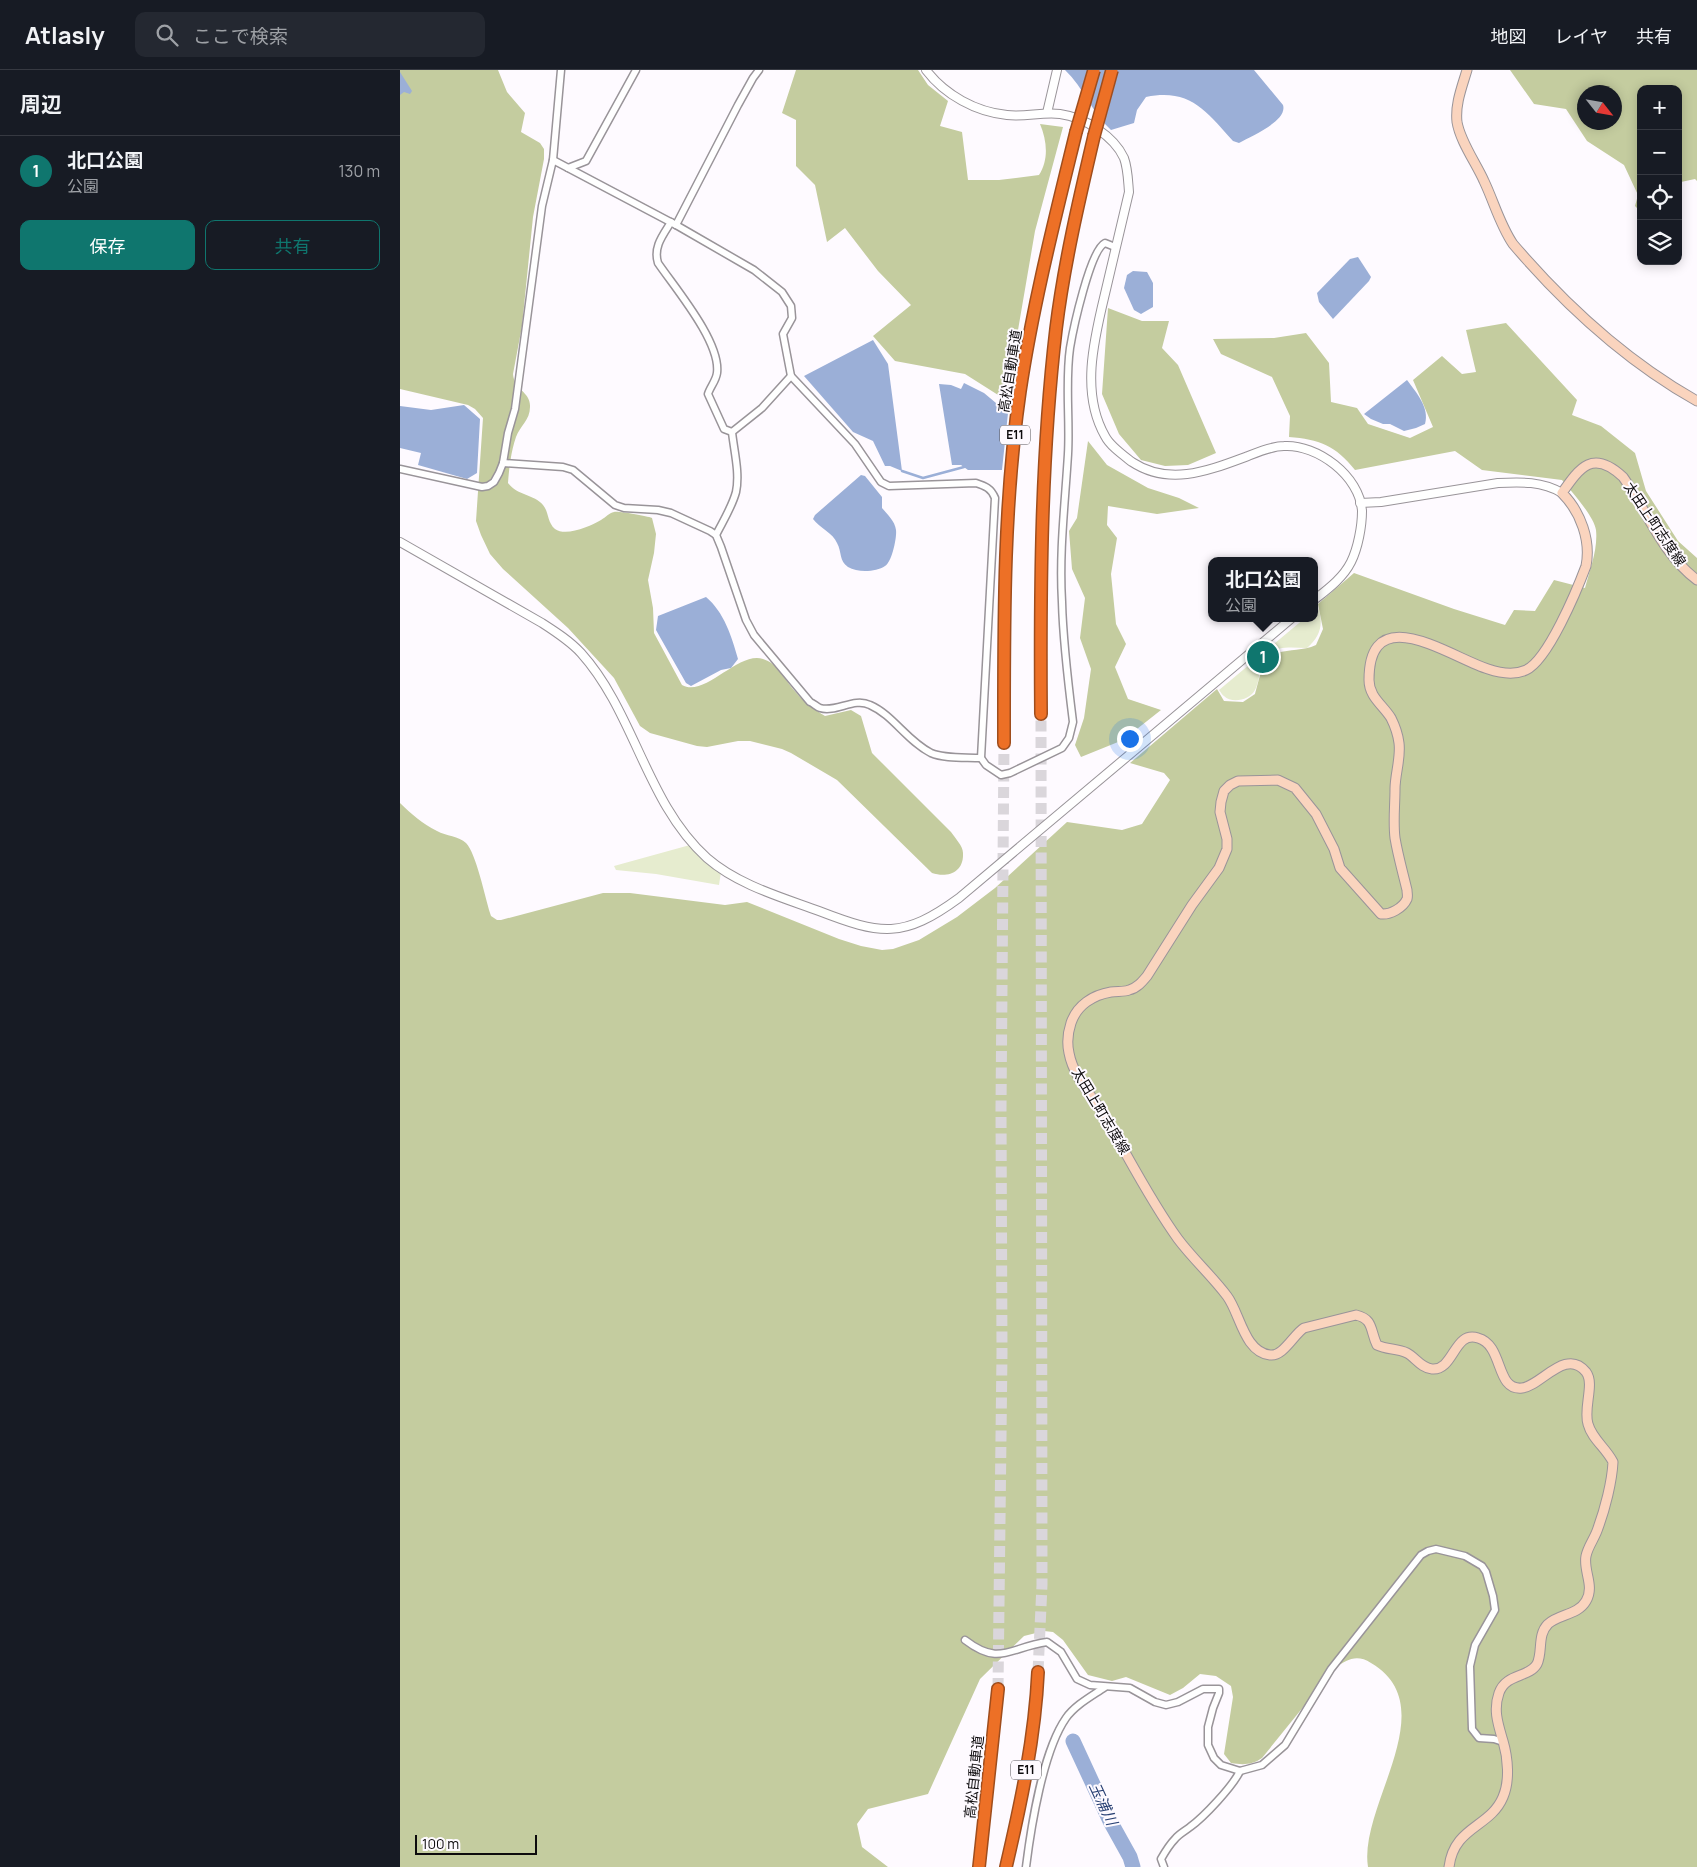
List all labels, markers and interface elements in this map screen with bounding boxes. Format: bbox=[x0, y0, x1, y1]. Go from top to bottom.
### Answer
search box bbox=[135, 12, 485, 57]
text: Atlasly bbox=[25, 18, 105, 51]
icon: search bbox=[153, 21, 181, 49]
text: ここで検索 bbox=[193, 23, 288, 49]
text: 地図 bbox=[1491, 24, 1527, 48]
text: レイヤ bbox=[1555, 24, 1608, 48]
text: 共有 bbox=[1636, 24, 1672, 48]
north arrow bbox=[1577, 85, 1622, 130]
map controls bbox=[1637, 85, 1682, 265]
button: + bbox=[1637, 85, 1682, 130]
text: 周辺 bbox=[20, 90, 62, 118]
button: − bbox=[1637, 130, 1682, 175]
text: 北口公園 bbox=[67, 147, 143, 173]
text: 1 bbox=[32, 160, 40, 182]
text: 130 m bbox=[338, 160, 380, 182]
text: 公園 bbox=[67, 175, 99, 197]
button: locate bbox=[1637, 175, 1682, 220]
button: 保存 bbox=[20, 220, 195, 270]
button: 共有 bbox=[205, 220, 380, 270]
button: layers bbox=[1637, 220, 1682, 265]
street label: 高松自動車道 bbox=[994, 328, 1025, 414]
road number: E11 bbox=[1000, 426, 1030, 444]
street label: 太田上町志度線 bbox=[1620, 478, 1691, 570]
popup bbox=[1208, 557, 1318, 622]
text: 北口公園 bbox=[1225, 566, 1301, 592]
text: 公園 bbox=[1225, 594, 1257, 616]
pin: 1 bbox=[1247, 638, 1279, 676]
your location bbox=[1117, 726, 1143, 752]
street label: 太田上町志度線 bbox=[1068, 1064, 1135, 1158]
street label: 高松自動車道 bbox=[960, 1734, 987, 1820]
road number: E11 bbox=[1011, 1760, 1041, 1780]
water label: 玉浦川 bbox=[1084, 1779, 1123, 1830]
scale bar bbox=[415, 1832, 538, 1855]
text: 100 m bbox=[422, 1834, 459, 1853]

